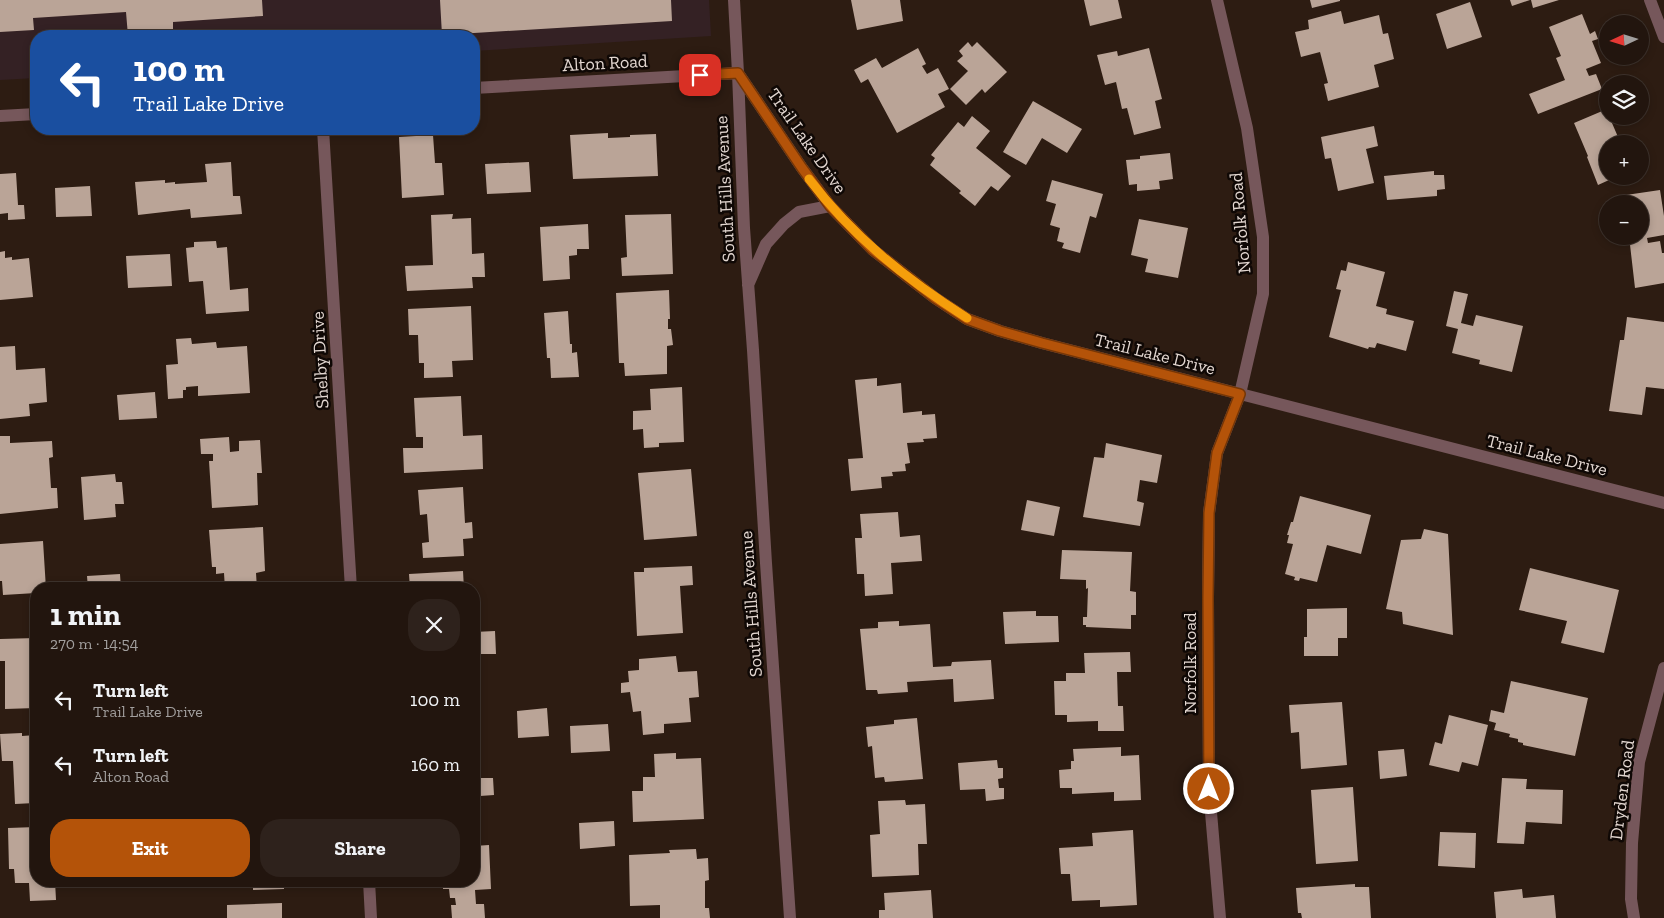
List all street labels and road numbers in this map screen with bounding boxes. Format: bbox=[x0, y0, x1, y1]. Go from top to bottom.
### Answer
street label: Alton Road bbox=[562, 50, 648, 76]
street label: Trail Lake Drive bbox=[763, 84, 851, 198]
street label: South Hills Avenue bbox=[710, 115, 740, 263]
street label: Norfolk Road bbox=[1225, 171, 1255, 275]
street label: Shelby Drive bbox=[306, 311, 334, 409]
street label: Trail Lake Drive bbox=[1092, 328, 1218, 380]
street label: Trail Lake Drive bbox=[1484, 429, 1610, 481]
street label: South Hills Avenue bbox=[735, 530, 767, 678]
street label: Norfolk Road bbox=[1179, 612, 1201, 714]
street label: Dryden Road bbox=[1605, 739, 1639, 841]

